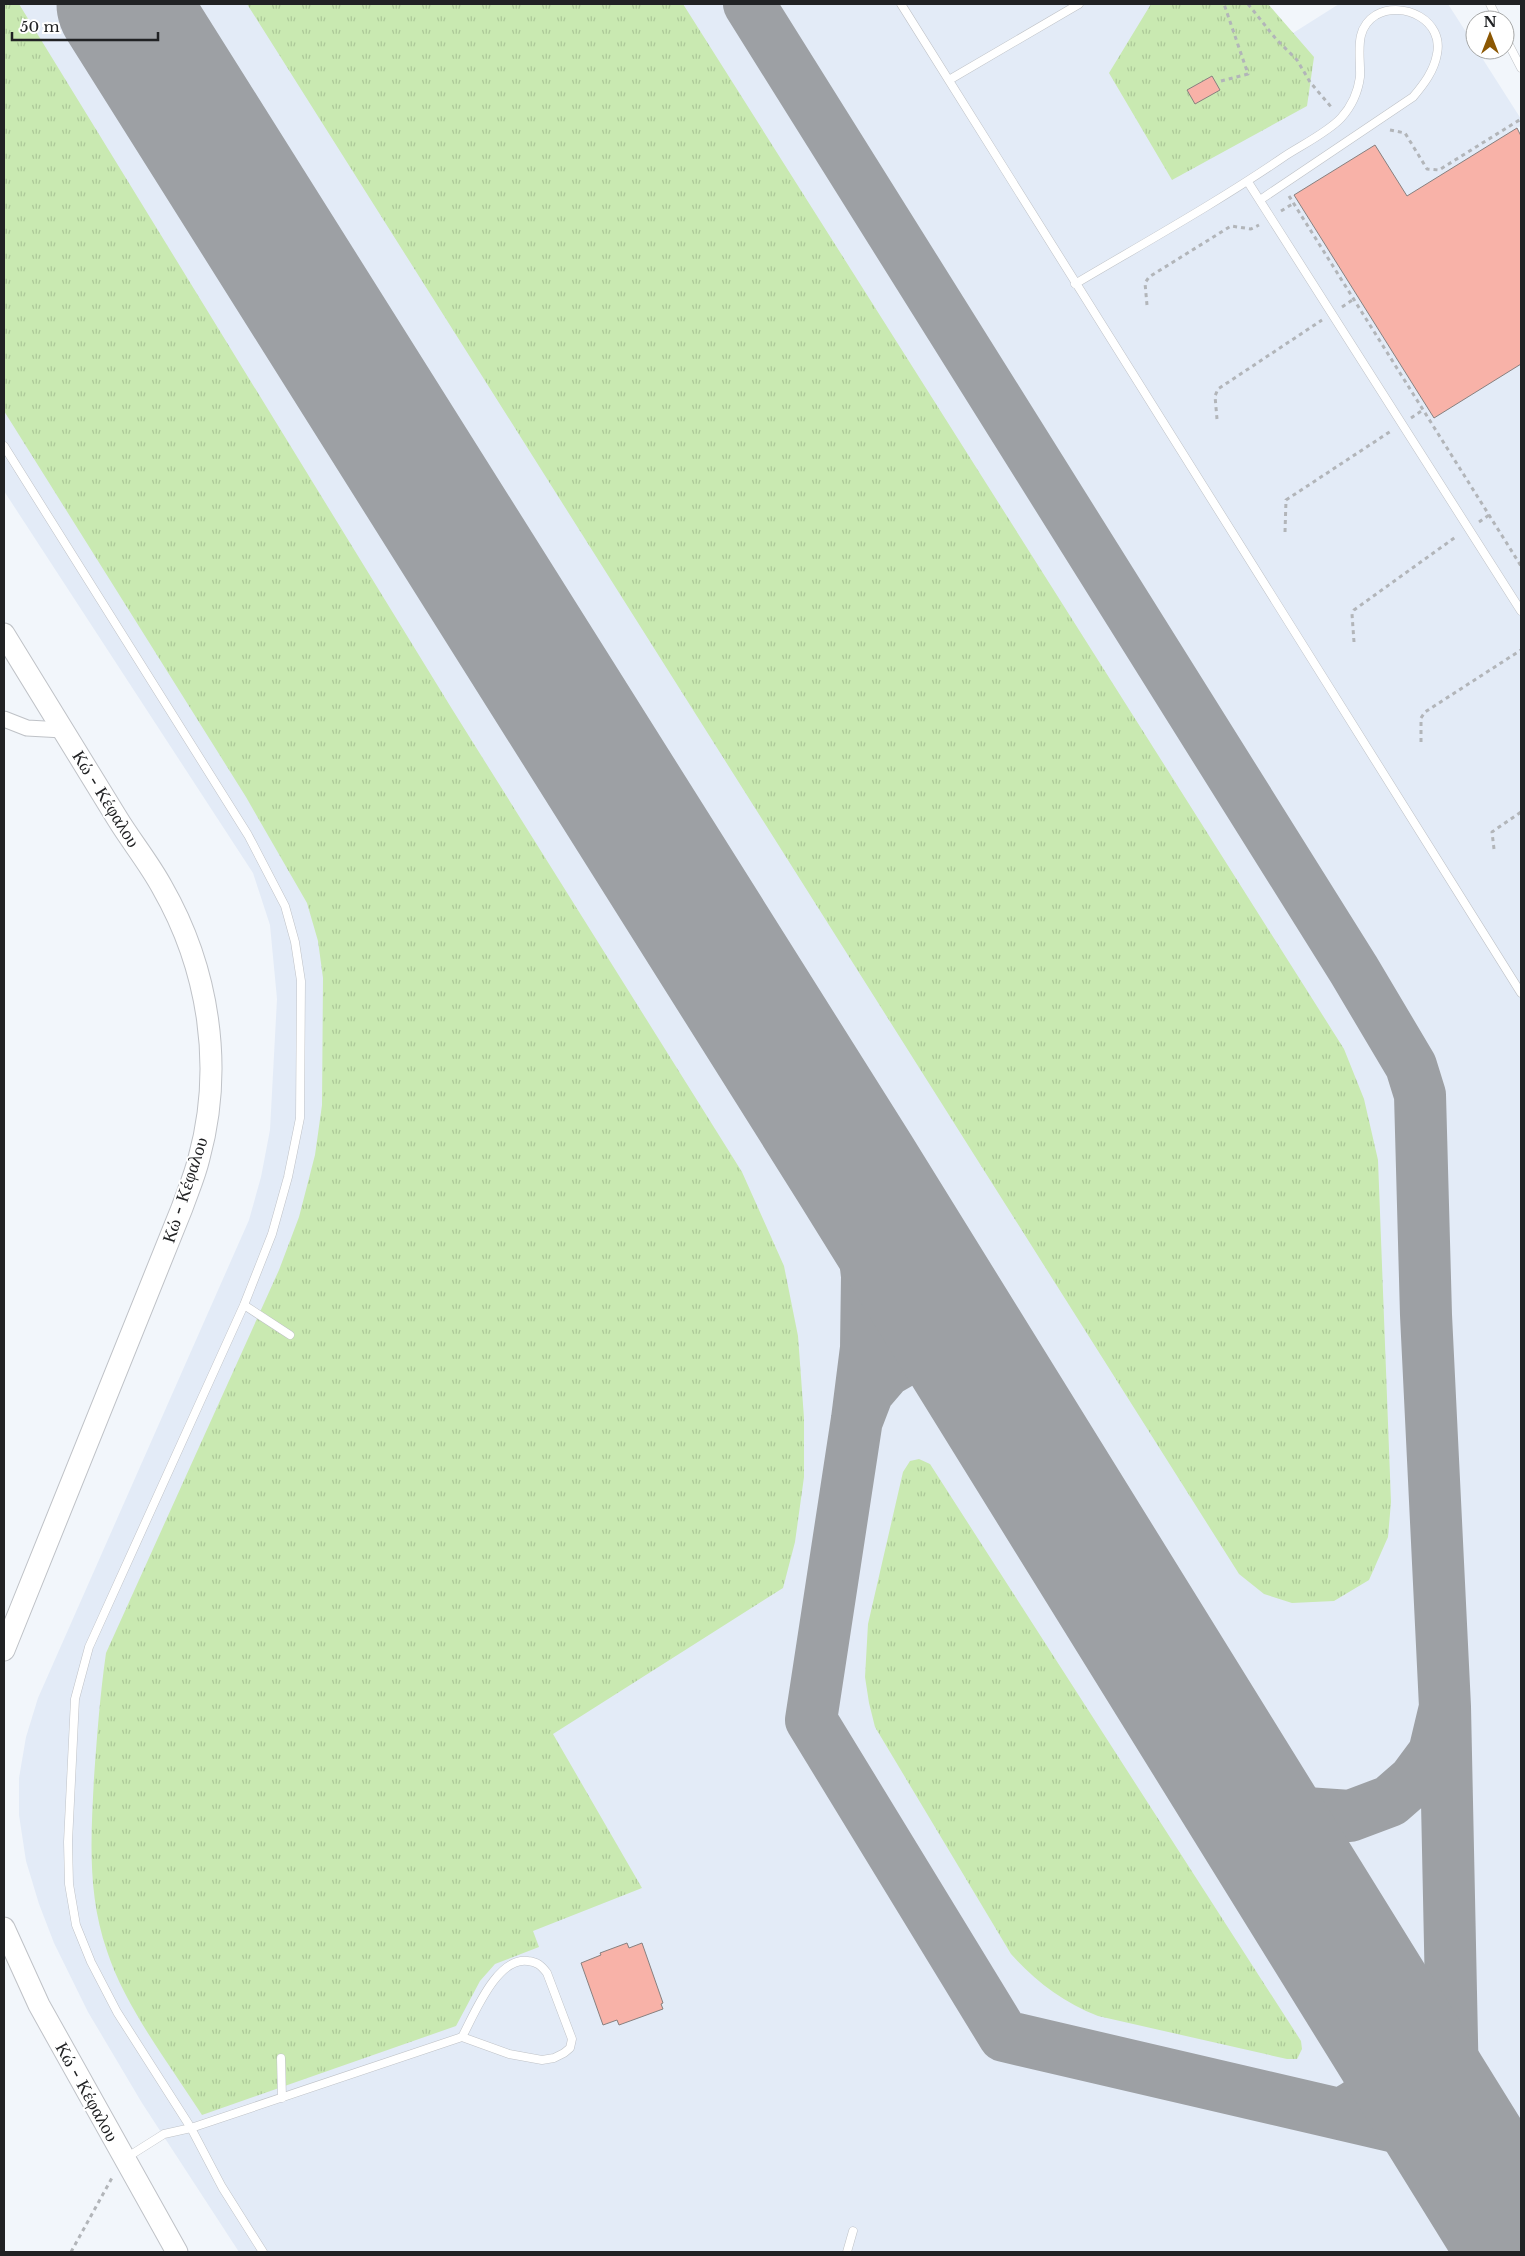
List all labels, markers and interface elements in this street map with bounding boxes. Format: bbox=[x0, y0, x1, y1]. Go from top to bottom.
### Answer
scale bar bbox=[12, 10, 159, 42]
north arrow bbox=[1465, 10, 1515, 60]
text: N bbox=[1483, 13, 1497, 31]
text: 50 m bbox=[20, 17, 60, 36]
street label: Κώ - Κέφαλου bbox=[68, 747, 144, 851]
street label: Κώ - Κέφαλου bbox=[158, 1134, 212, 1246]
street label: Κώ - Κέφαλου bbox=[51, 2039, 123, 2145]

